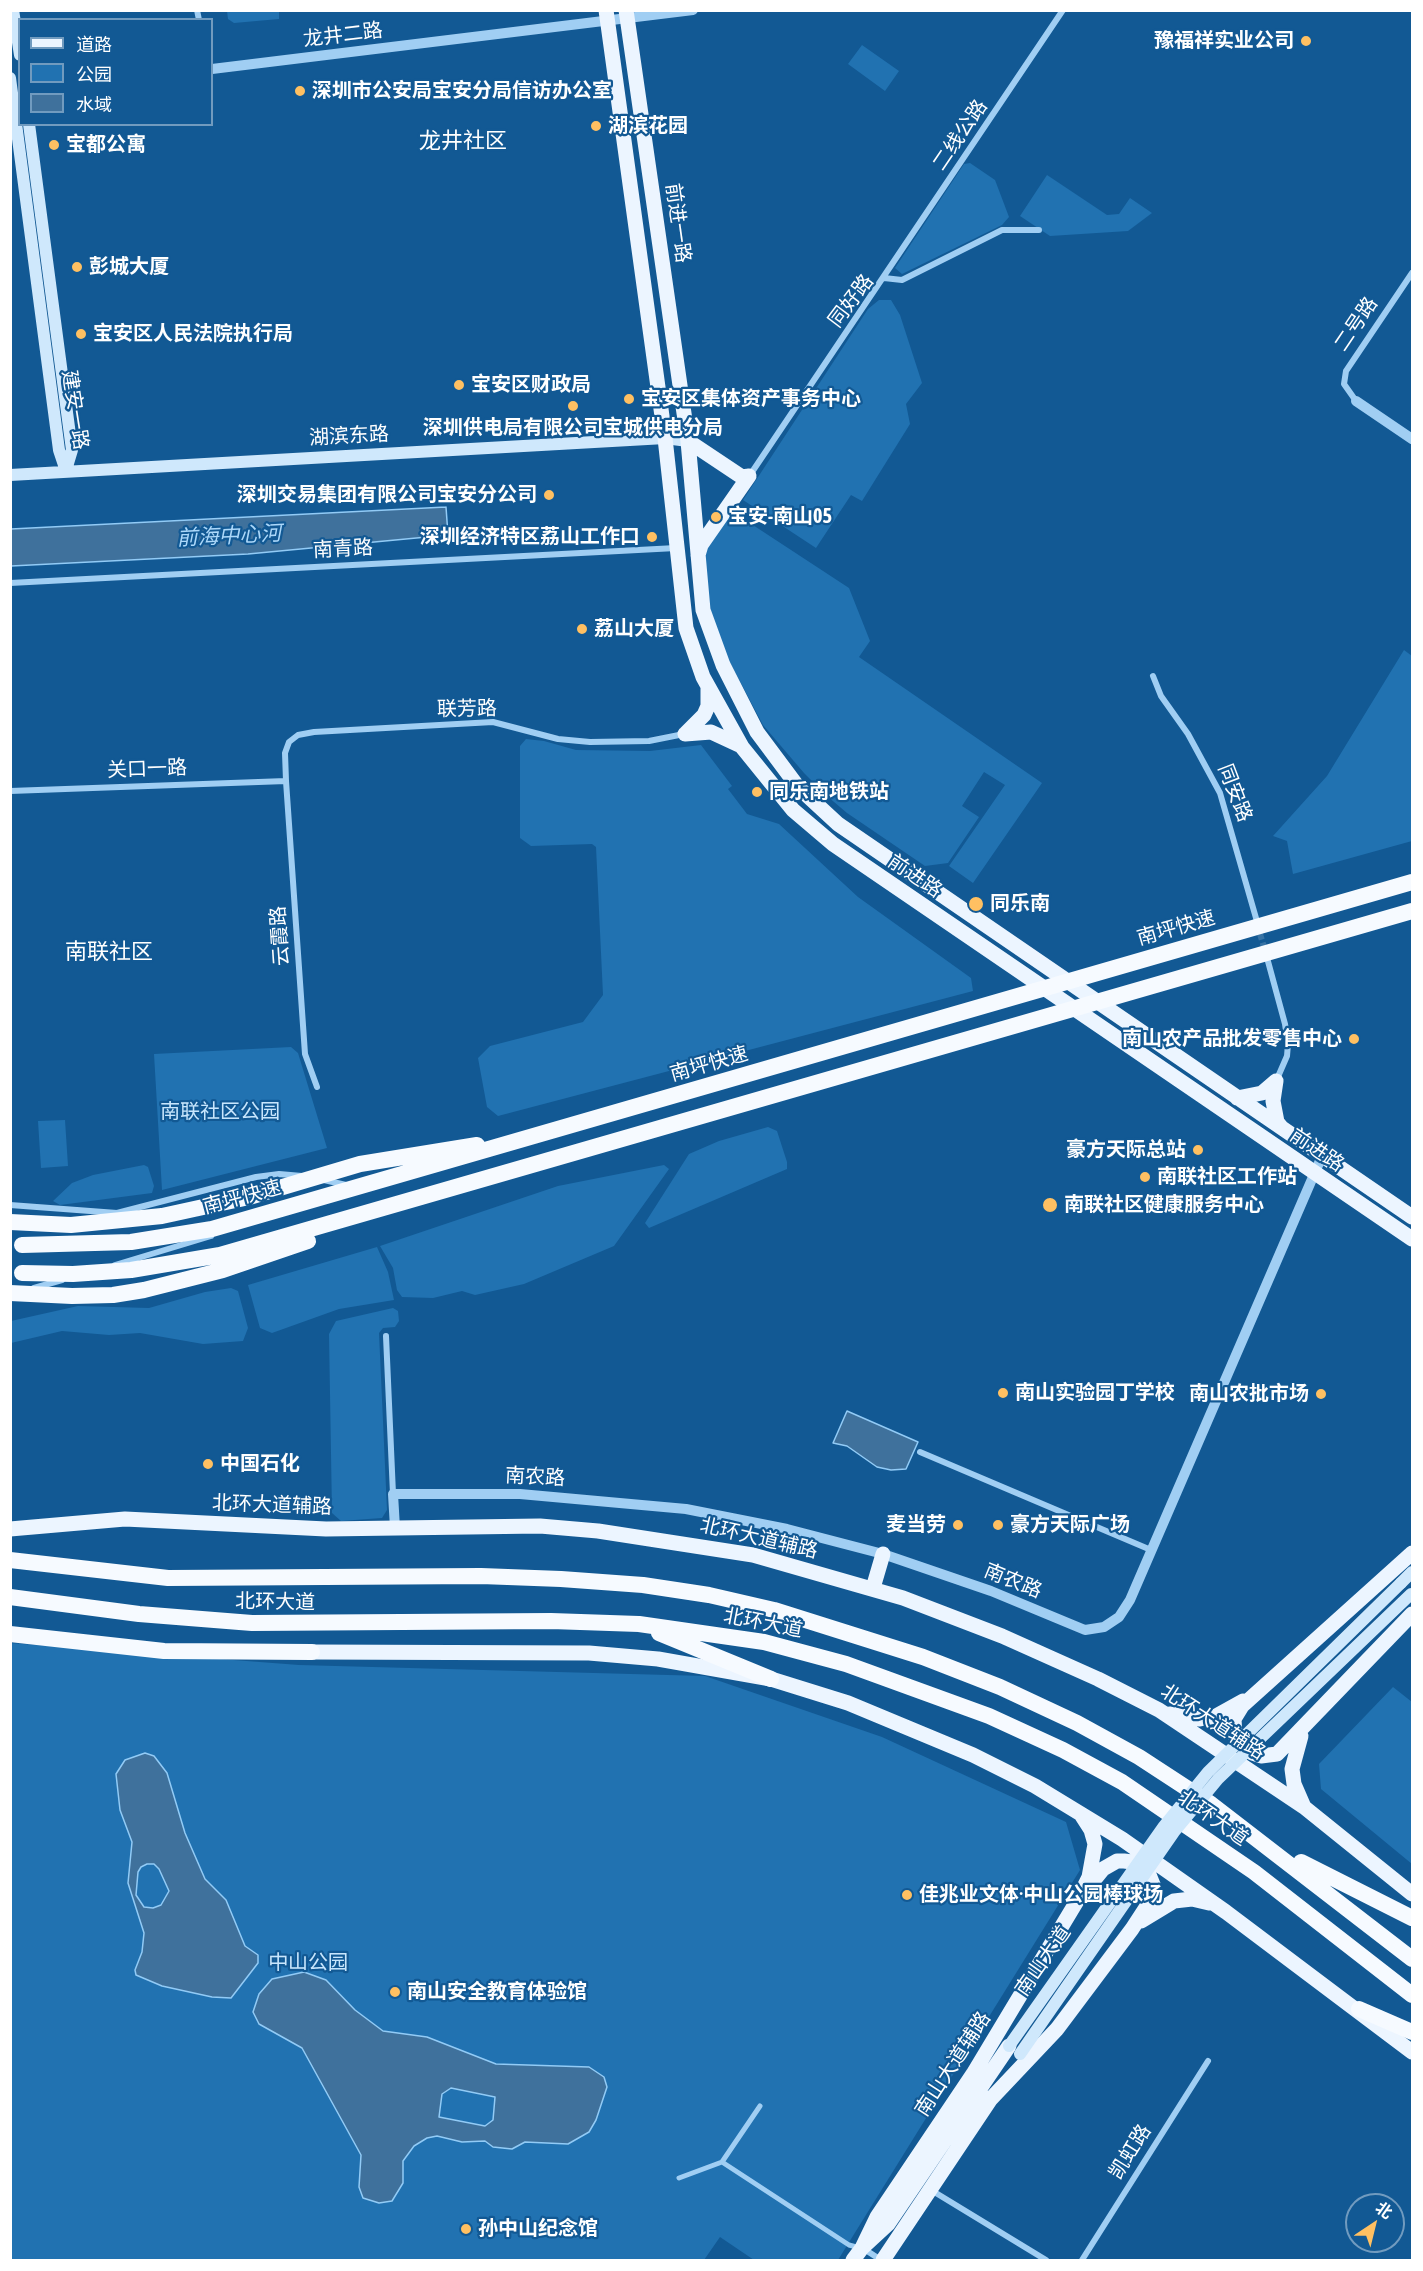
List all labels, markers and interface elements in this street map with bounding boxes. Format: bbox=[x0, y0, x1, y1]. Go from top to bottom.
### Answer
legend bbox=[18, 18, 213, 126]
street label: 龙井二路 bbox=[302, 18, 384, 52]
place label: 豫福祥实业公司 bbox=[1154, 29, 1294, 53]
text: 道路 bbox=[76, 34, 112, 55]
marker: 豫福祥实业公司 bbox=[1299, 34, 1313, 48]
text: 公园 bbox=[76, 64, 112, 85]
place label: 深圳市公安局宝安分局信访办公室 bbox=[312, 79, 612, 103]
marker: 深圳市公安局宝安分局信访办公室 bbox=[293, 84, 307, 98]
text: 水域 bbox=[76, 94, 112, 115]
street label: 二线公路 bbox=[928, 95, 992, 175]
place label: 湖滨花园 bbox=[608, 114, 688, 138]
marker: 湖滨花园 bbox=[589, 119, 603, 133]
district label: 龙井社区 bbox=[419, 128, 507, 154]
place label: 宝都公寓 bbox=[66, 133, 146, 157]
marker: 宝都公寓 bbox=[47, 138, 61, 152]
street label: 前进一路 bbox=[661, 182, 695, 264]
place label: 彭城大厦 bbox=[89, 255, 169, 279]
marker: 彭城大厦 bbox=[70, 260, 84, 274]
street label: 同好路 bbox=[823, 270, 879, 332]
street label: 二号路 bbox=[1329, 292, 1383, 356]
place label: 宝安区人民法院执行局 bbox=[93, 322, 293, 346]
marker: 宝安区人民法院执行局 bbox=[74, 327, 88, 341]
street label: 建安一路 bbox=[57, 369, 93, 451]
place label: 宝安区财政局 bbox=[471, 373, 591, 397]
marker: 宝安区财政局 bbox=[452, 378, 466, 392]
place label: 宝安区集体资产事务中心 bbox=[641, 387, 861, 411]
marker: 宝安区集体资产事务中心 bbox=[622, 392, 636, 406]
marker: 深圳供电局有限公司宝城供电分局 bbox=[566, 399, 580, 413]
place label: 深圳供电局有限公司宝城供电分局 bbox=[423, 416, 723, 440]
street label: 湖滨东路 bbox=[308, 422, 390, 450]
place label: 深圳交易集团有限公司宝安分公司 bbox=[237, 483, 537, 507]
marker: 深圳交易集团有限公司宝安分公司 bbox=[542, 488, 556, 502]
place label: 宝安-南山05 bbox=[728, 505, 832, 529]
marker: 宝安-南山05 bbox=[709, 510, 723, 524]
water label: 前海中心河 bbox=[176, 521, 282, 551]
place label: 深圳经济特区荔山工作口 bbox=[420, 525, 640, 549]
marker: 深圳经济特区荔山工作口 bbox=[645, 530, 659, 544]
street label: 南青路 bbox=[312, 535, 374, 563]
place label: 荔山大厦 bbox=[594, 617, 674, 641]
marker: 荔山大厦 bbox=[575, 622, 589, 636]
street label: 联芳路 bbox=[437, 696, 497, 722]
street label: 关口一路 bbox=[107, 756, 187, 782]
street label: 同安路 bbox=[1213, 761, 1257, 825]
place label: 同乐南地铁站 bbox=[769, 780, 889, 804]
marker: 同乐南地铁站 bbox=[750, 785, 764, 799]
street label: 前进路 bbox=[883, 849, 947, 903]
place label: 同乐南 bbox=[990, 892, 1050, 916]
marker: 同乐南 bbox=[967, 895, 985, 913]
street label: 云霞路 bbox=[266, 905, 294, 967]
street label: 南坪快速 bbox=[1134, 905, 1218, 951]
district label: 南联社区 bbox=[65, 939, 153, 965]
place label: 南山农产品批发零售中心 bbox=[1122, 1027, 1342, 1051]
marker: 南山农产品批发零售中心 bbox=[1347, 1032, 1361, 1046]
street label: 南坪快速 bbox=[667, 1041, 751, 1087]
park label: 南联社区公园 bbox=[160, 1100, 280, 1124]
street label: 前进路 bbox=[1285, 1123, 1349, 1177]
place label: 豪方天际总站 bbox=[1066, 1138, 1186, 1162]
marker: 豪方天际总站 bbox=[1191, 1143, 1205, 1157]
place label: 南联社区工作站 bbox=[1157, 1165, 1297, 1189]
marker: 南联社区工作站 bbox=[1138, 1170, 1152, 1184]
street label: 南坪快速 bbox=[200, 1175, 284, 1219]
place label: 南联社区健康服务中心 bbox=[1064, 1193, 1264, 1217]
marker: 南联社区健康服务中心 bbox=[1041, 1196, 1059, 1214]
place label: 南山实验园丁学校 bbox=[1015, 1381, 1175, 1405]
place label: 南山农批市场 bbox=[1189, 1382, 1309, 1406]
marker: 南山实验园丁学校 bbox=[996, 1386, 1010, 1400]
marker: 南山农批市场 bbox=[1314, 1387, 1328, 1401]
place label: 中国石化 bbox=[220, 1452, 300, 1476]
marker: 中国石化 bbox=[201, 1457, 215, 1471]
street label: 南农路 bbox=[504, 1463, 566, 1491]
street label: 北环大道辅路 bbox=[212, 1491, 332, 1519]
street label: 北环大道辅路 bbox=[698, 1513, 820, 1563]
place label: 麦当劳 bbox=[886, 1513, 946, 1537]
place label: 豪方天际广场 bbox=[1010, 1513, 1130, 1537]
marker: 麦当劳 bbox=[951, 1518, 965, 1532]
marker: 豪方天际广场 bbox=[991, 1518, 1005, 1532]
street label: 南农路 bbox=[981, 1559, 1045, 1603]
street label: 北环大道 bbox=[235, 1589, 315, 1615]
street label: 北环大道 bbox=[721, 1604, 805, 1642]
street label: 北环大道辅路 bbox=[1156, 1679, 1270, 1765]
street label: 北环大道 bbox=[1173, 1785, 1253, 1851]
place label: 佳兆业文体·中山公园棒球场 bbox=[919, 1883, 1163, 1907]
marker: 佳兆业文体·中山公园棒球场 bbox=[900, 1888, 914, 1902]
street label: 南山大道 bbox=[1010, 1921, 1076, 2001]
park label: 中山公园 bbox=[268, 1951, 348, 1975]
place label: 南山安全教育体验馆 bbox=[407, 1980, 587, 2004]
marker: 南山安全教育体验馆 bbox=[388, 1985, 402, 1999]
street label: 南山大道辅路 bbox=[910, 2007, 996, 2121]
street label: 凯虹路 bbox=[1104, 2120, 1156, 2184]
north arrow bbox=[1345, 2193, 1405, 2253]
text: 北 bbox=[1372, 2198, 1396, 2222]
place label: 孙中山纪念馆 bbox=[478, 2217, 598, 2241]
marker: 孙中山纪念馆 bbox=[459, 2222, 473, 2236]

